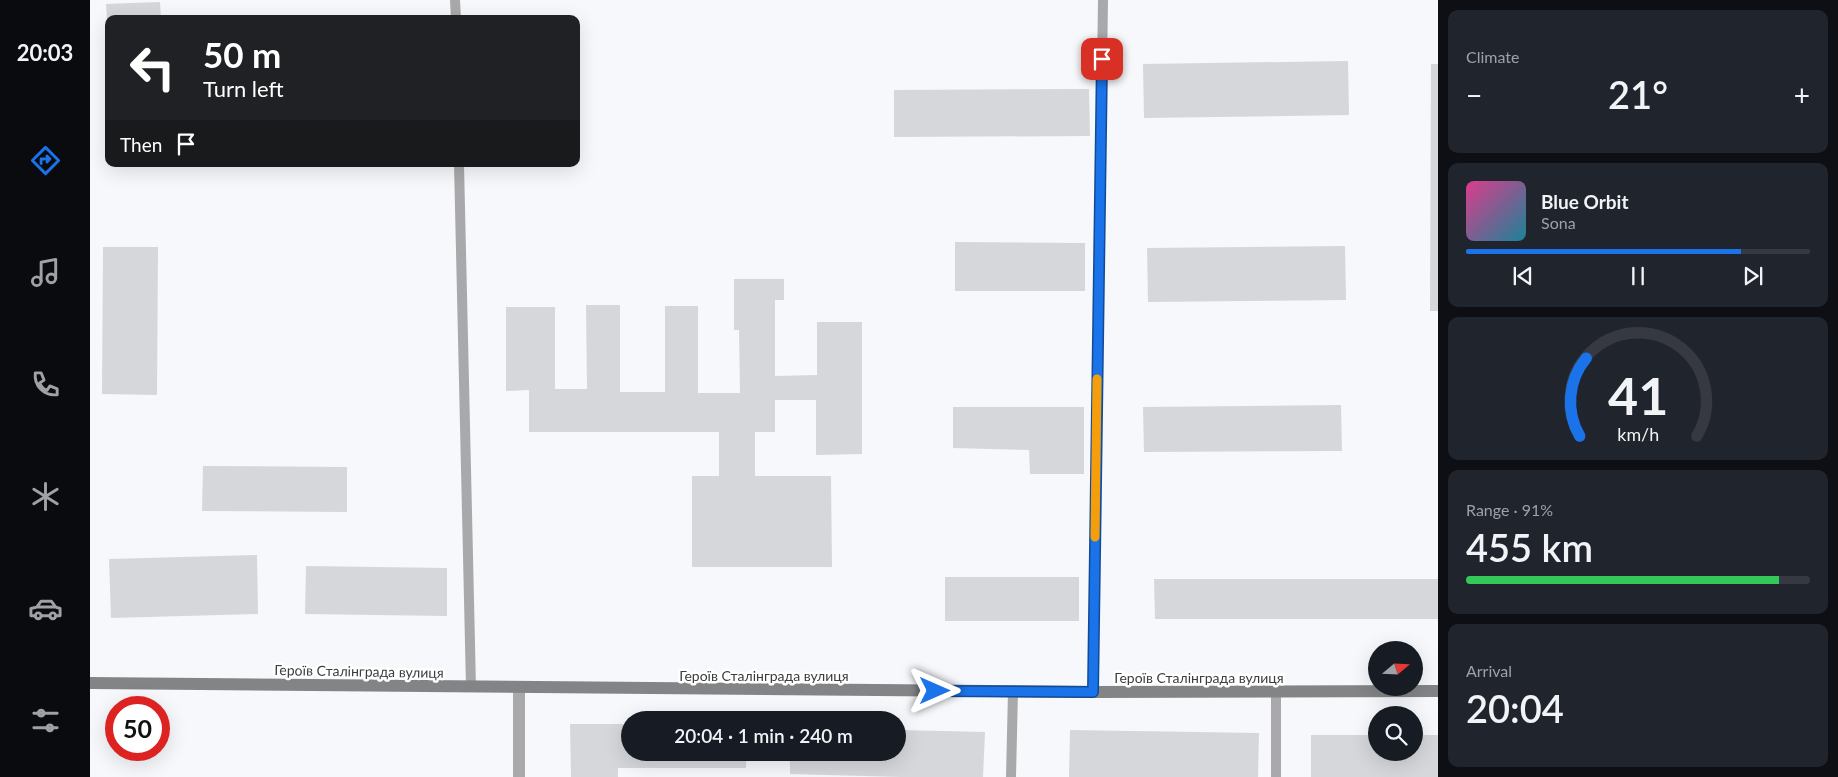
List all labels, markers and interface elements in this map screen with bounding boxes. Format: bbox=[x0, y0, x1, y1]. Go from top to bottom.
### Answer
text: 50 m bbox=[203, 33, 281, 75]
icon: left bbox=[120, 35, 185, 100]
pin bbox=[1081, 38, 1123, 80]
text: 20:03 bbox=[17, 39, 73, 66]
icon: arrive bbox=[1088, 45, 1116, 73]
text: Climate bbox=[1466, 47, 1519, 66]
text: 21° bbox=[1608, 71, 1668, 117]
text: Turn left bbox=[203, 75, 284, 102]
text: − bbox=[1466, 78, 1482, 112]
text: + bbox=[1794, 78, 1810, 112]
icon: arrive bbox=[172, 130, 200, 158]
text: Then bbox=[120, 133, 162, 156]
icon: directions bbox=[28, 143, 63, 178]
text: Blue Orbit bbox=[1541, 190, 1629, 213]
text: Sona bbox=[1541, 213, 1576, 232]
icon: music bbox=[28, 255, 63, 290]
icon: previous bbox=[1509, 262, 1537, 290]
icon: pause bbox=[1624, 262, 1652, 290]
icon: next bbox=[1739, 262, 1767, 290]
text: 41 bbox=[1608, 364, 1668, 426]
icon: phone bbox=[28, 367, 63, 402]
text: km/h bbox=[1617, 423, 1659, 445]
icon: climate bbox=[28, 479, 63, 514]
text: Range · 91% bbox=[1466, 500, 1553, 519]
text: 455 km bbox=[1466, 524, 1593, 570]
icon: car bbox=[28, 591, 63, 626]
north arrow bbox=[1368, 641, 1422, 696]
map controls bbox=[1368, 641, 1423, 761]
street label: Героїв Сталінграда вулиця bbox=[274, 661, 444, 681]
text: Arrival bbox=[1466, 661, 1512, 680]
position arrow bbox=[908, 664, 960, 716]
street label: Героїв Сталінграда вулиця bbox=[679, 667, 849, 684]
street label: Героїв Сталінграда вулиця bbox=[1114, 669, 1284, 686]
text: 20:04 bbox=[1466, 685, 1564, 731]
speed limit sign: 50 bbox=[105, 696, 170, 761]
icon: filters bbox=[28, 703, 63, 738]
button: search bbox=[1368, 706, 1423, 761]
text: 20:04 · 1 min · 240 m bbox=[674, 724, 853, 747]

